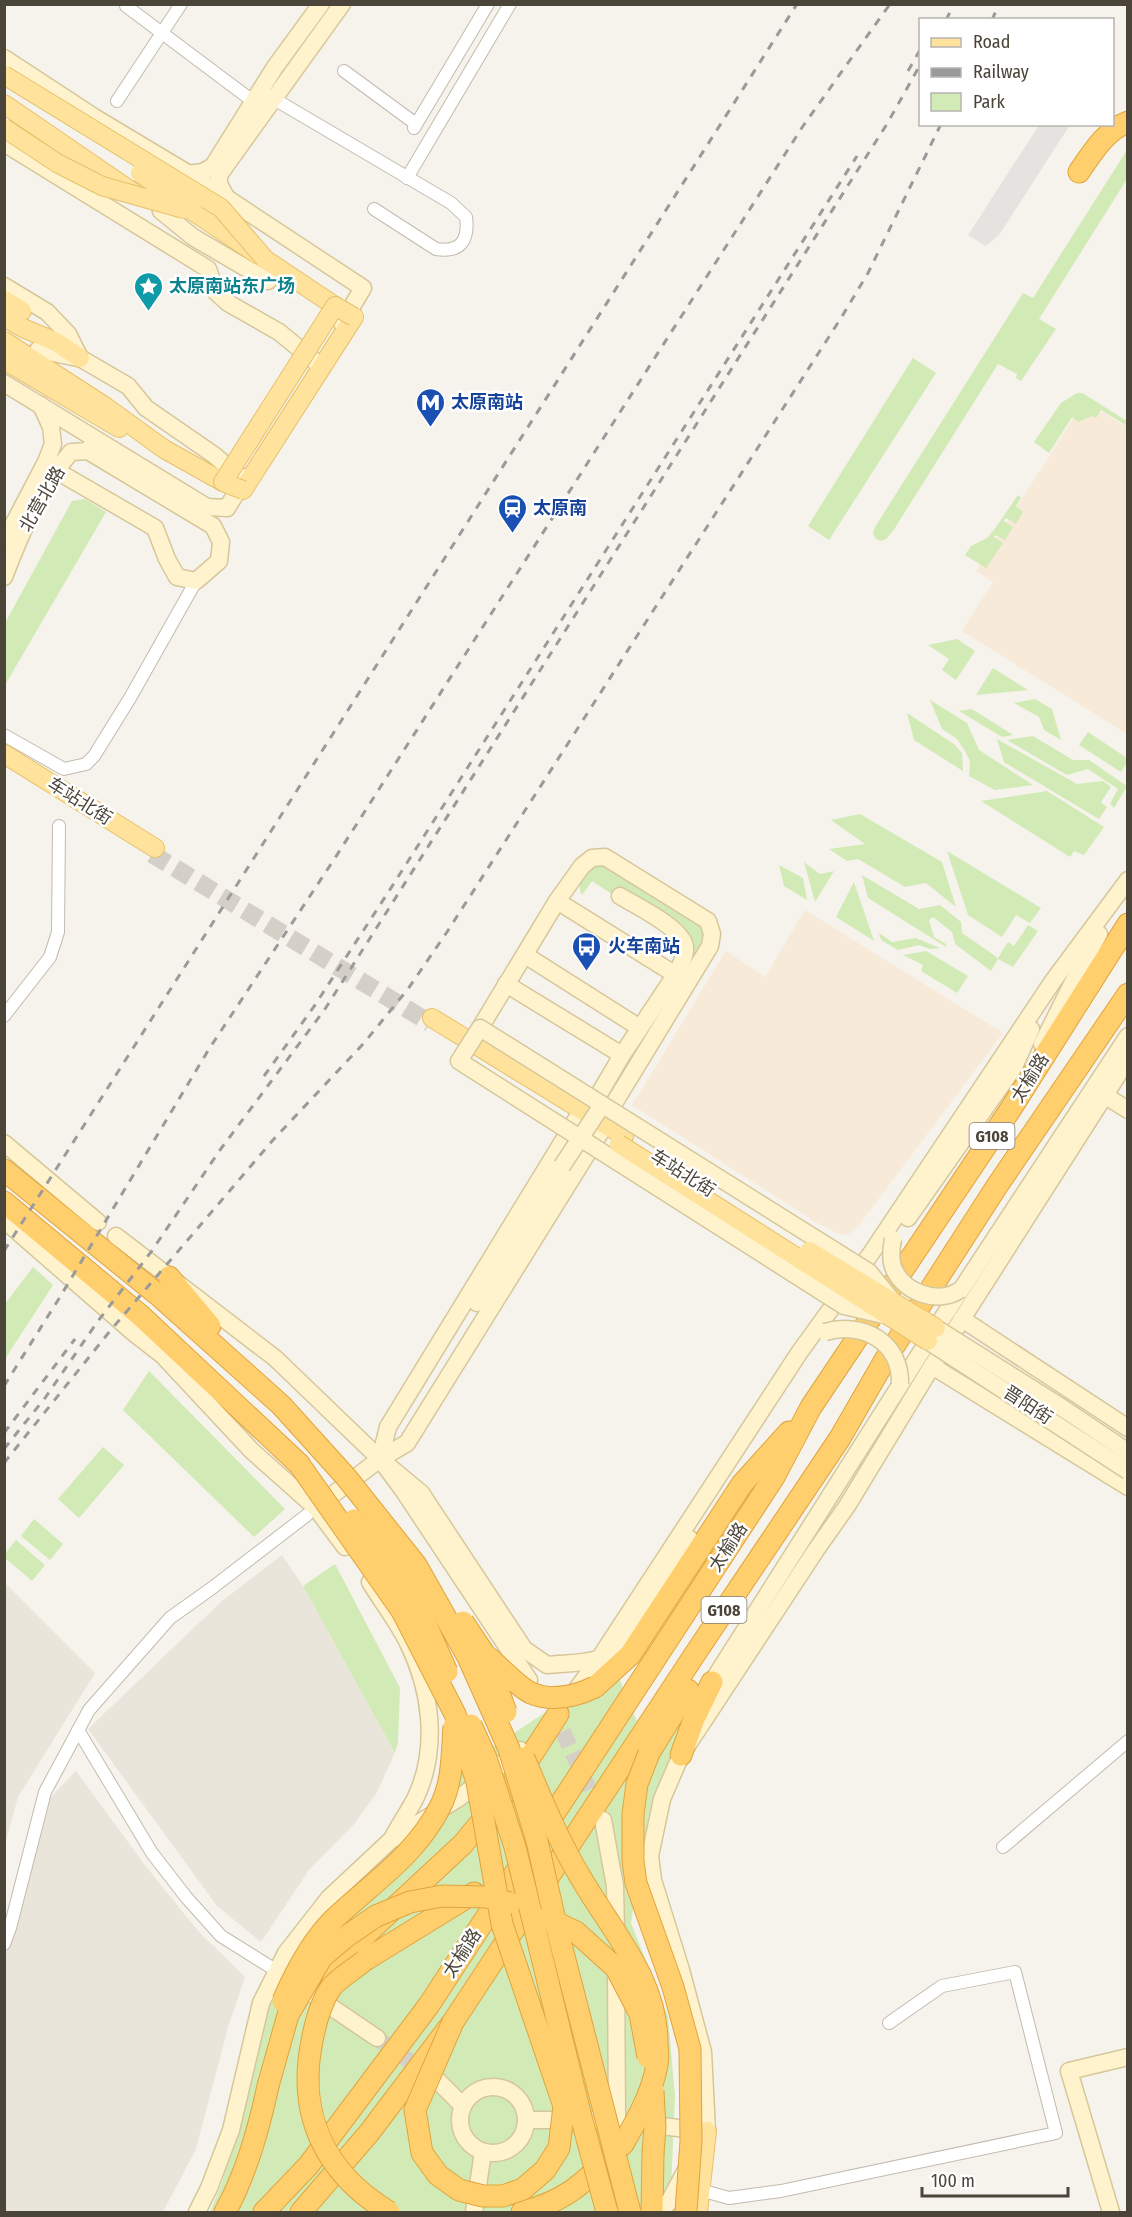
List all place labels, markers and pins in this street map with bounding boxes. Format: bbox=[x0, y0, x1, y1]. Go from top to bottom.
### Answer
place icon: 太原南站东广场 bbox=[132, 270, 164, 312]
place label: 太原南站东广场 bbox=[169, 275, 295, 297]
metro station icon: 太原南站 bbox=[414, 386, 446, 428]
place label: 太原南站 bbox=[451, 391, 523, 413]
station icon: 太原南 bbox=[496, 492, 528, 534]
place label: 太原南 bbox=[533, 497, 587, 519]
bus stop icon: 火车南站 bbox=[571, 930, 603, 972]
place label: 火车南站 bbox=[608, 935, 680, 957]

